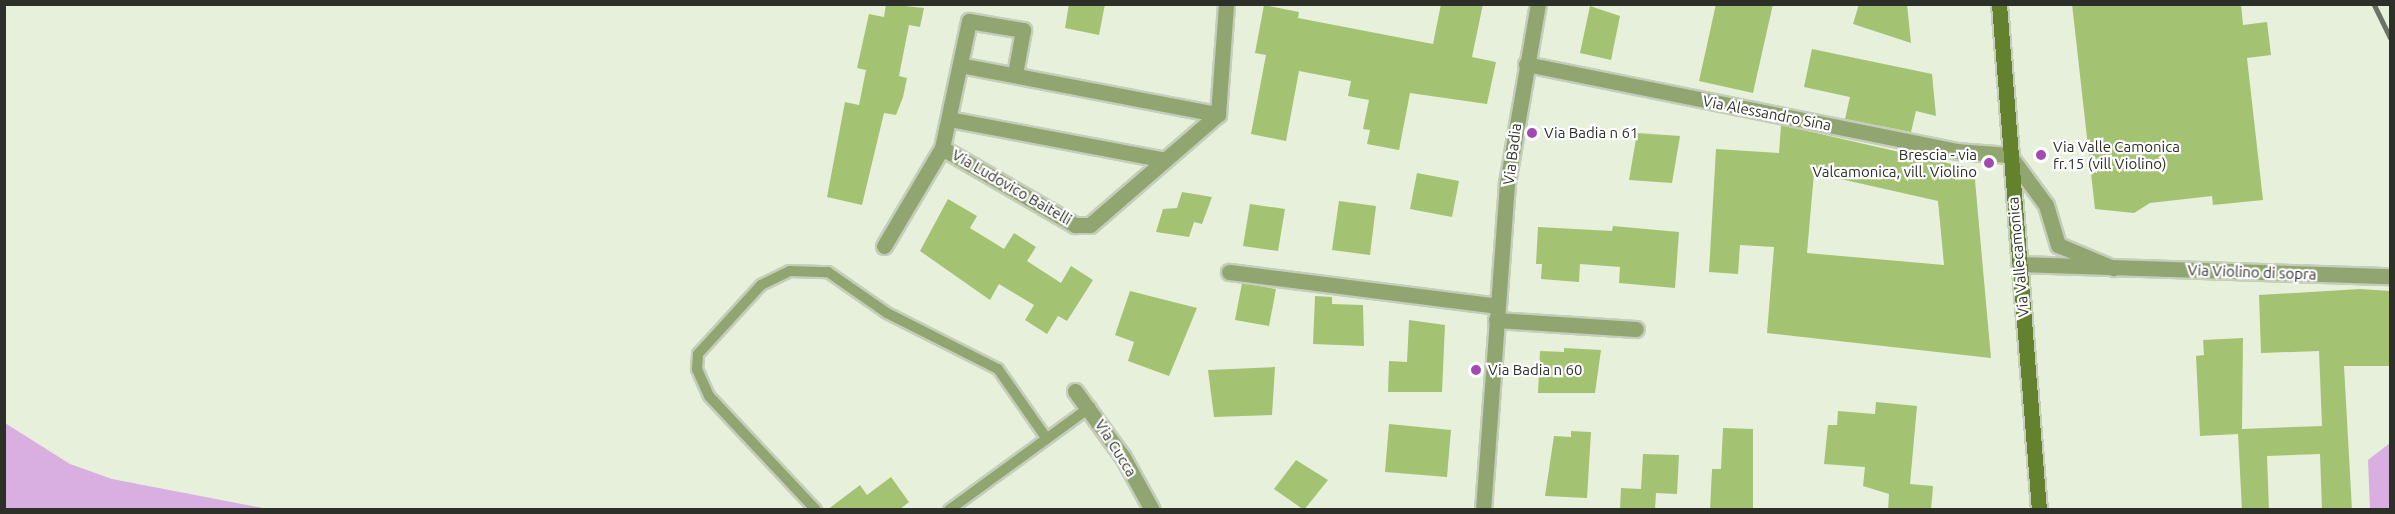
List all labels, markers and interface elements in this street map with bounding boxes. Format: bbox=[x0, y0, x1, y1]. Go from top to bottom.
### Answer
street label: Via Alessandro Sina bbox=[1701, 92, 1833, 134]
street label: Via Badia bbox=[1499, 122, 1525, 186]
place label: Via Badia n 61 bbox=[1544, 124, 1639, 142]
marker: Via Badia n 61 bbox=[1525, 126, 1539, 140]
place label: Via Valle Camonica fr.15 (vill Violino) bbox=[2053, 137, 2180, 172]
street label: Via Ludovico Baitelli bbox=[949, 145, 1075, 229]
place label: Brescia - via Valcamonica, vill. Violino bbox=[1812, 145, 1977, 180]
marker: Via Valle Camonica fr.15 (vill Violino) bbox=[2034, 148, 2048, 162]
marker: Brescia - via Valcamonica, vill. Violino bbox=[1982, 156, 1996, 170]
street label: Via Vallecamonica bbox=[2004, 196, 2032, 318]
street label: Via Violino di sopra bbox=[2187, 261, 2317, 283]
place label: Via Badia n 60 bbox=[1488, 361, 1583, 379]
marker: Via Badia n 60 bbox=[1469, 363, 1483, 377]
street label: Via Cucca bbox=[1091, 416, 1141, 480]

